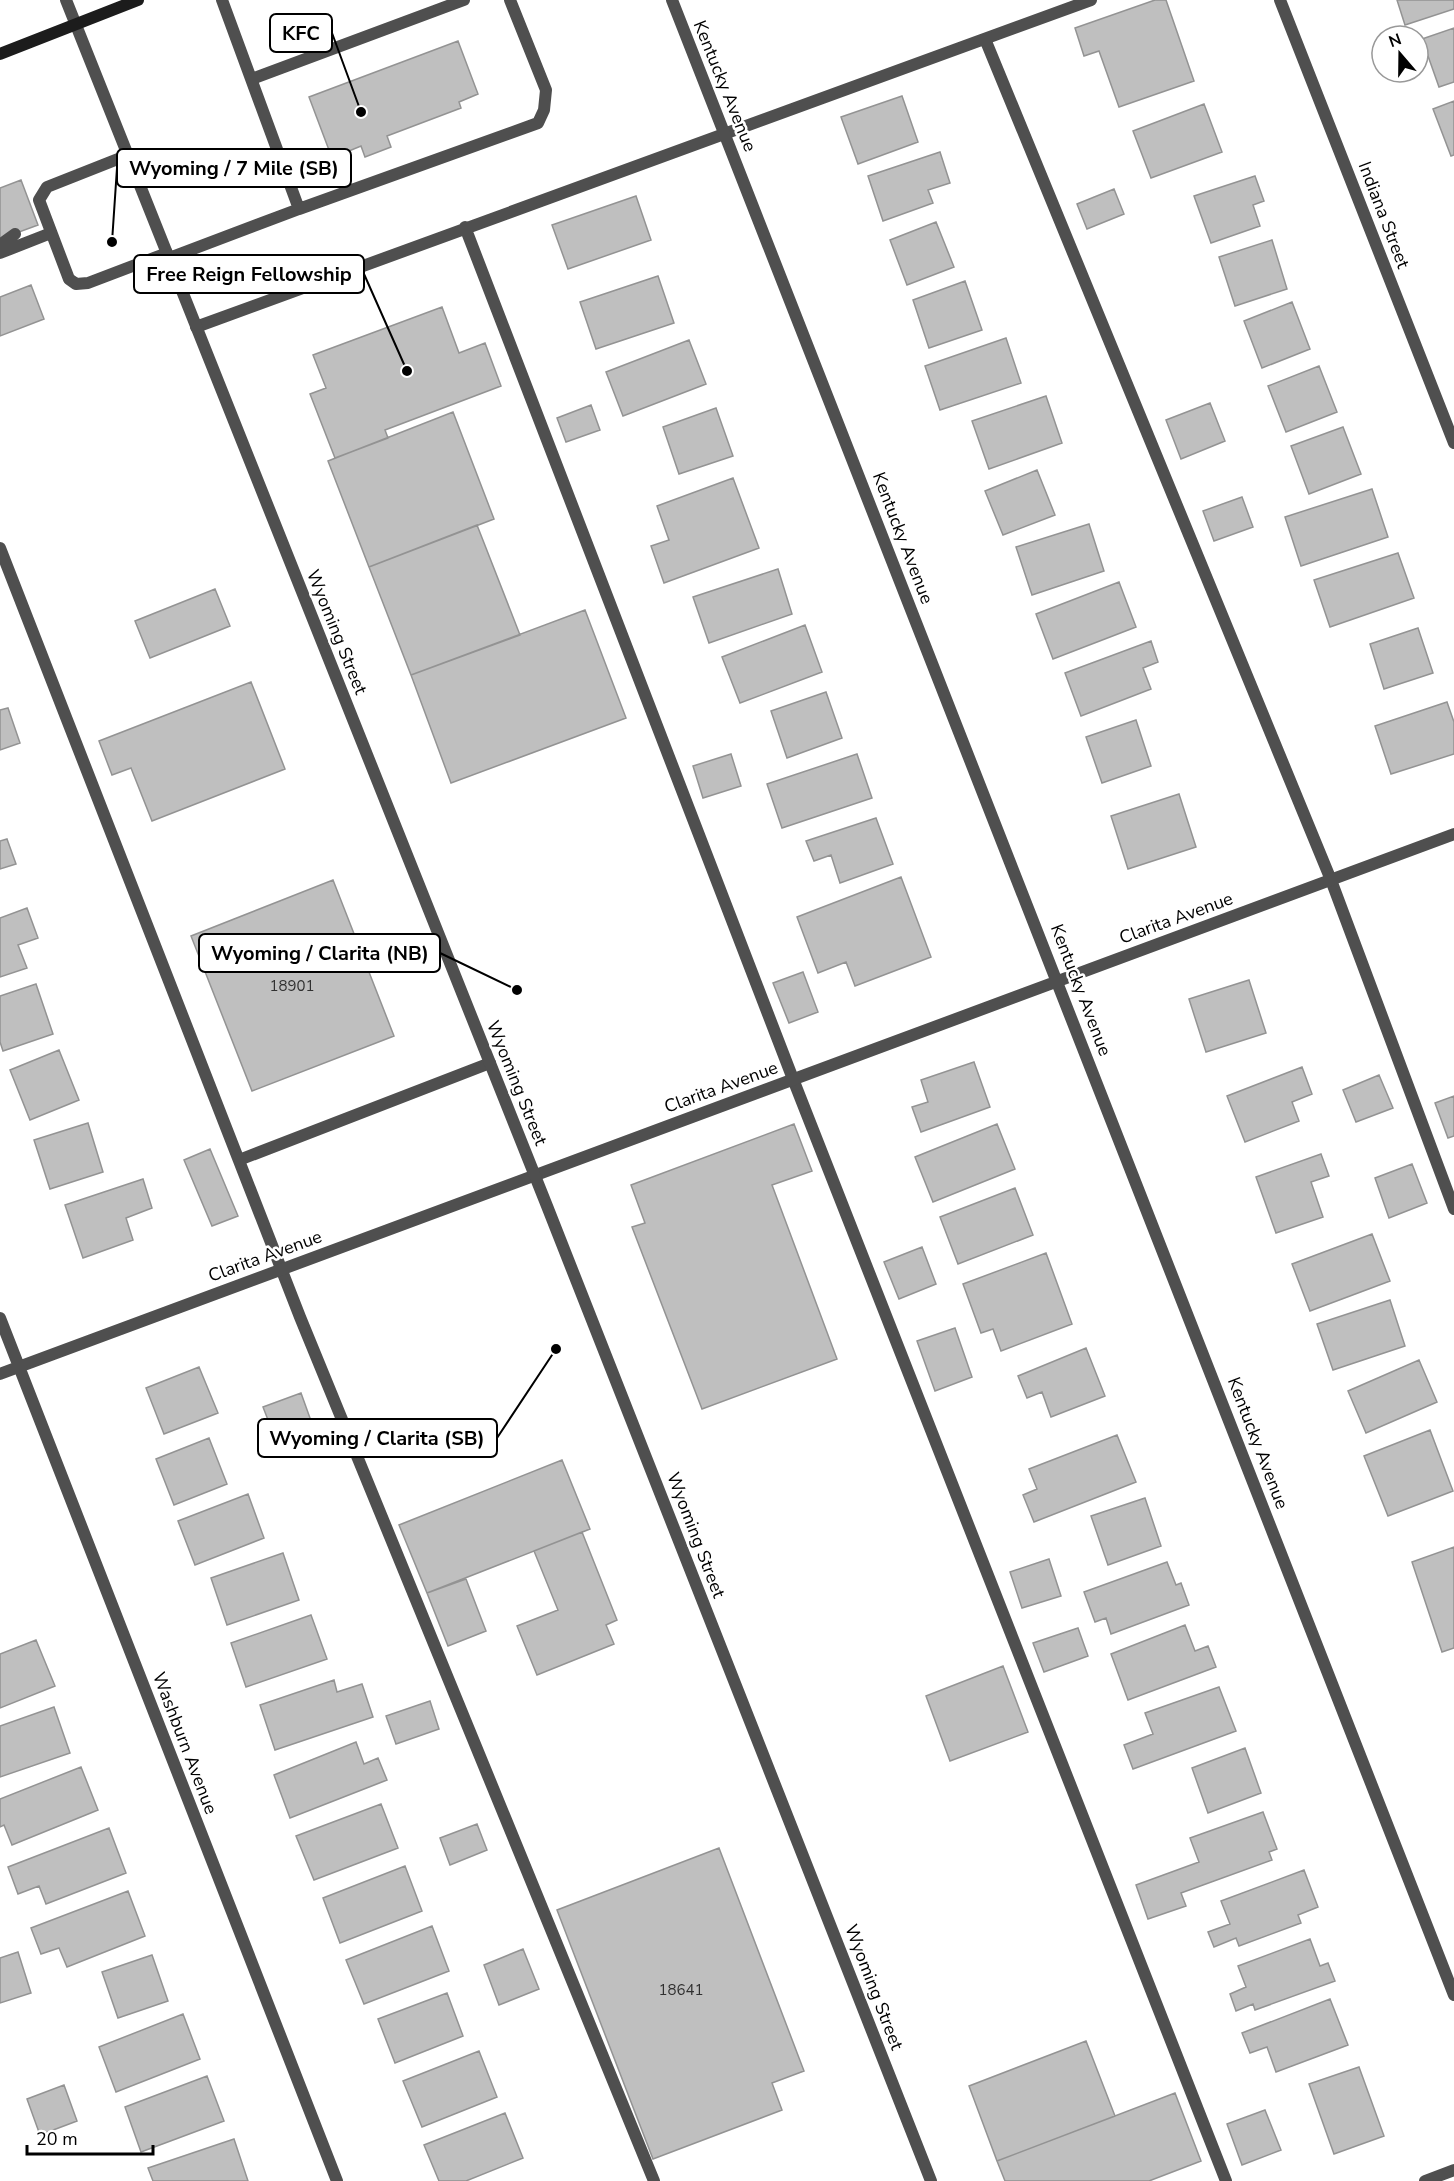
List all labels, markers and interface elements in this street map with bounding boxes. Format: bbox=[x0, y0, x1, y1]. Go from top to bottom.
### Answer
callout: KFC bbox=[270, 14, 332, 52]
street label: Kentucky Avenue bbox=[688, 17, 762, 155]
text: KFC bbox=[282, 20, 320, 47]
north arrow bbox=[1370, 24, 1430, 84]
text: N bbox=[1386, 28, 1405, 53]
callout: Wyoming / 7 Mile (SB) bbox=[117, 149, 351, 187]
text: Wyoming / 7 Mile (SB) bbox=[129, 155, 339, 182]
street label: Indiana Street bbox=[1353, 158, 1416, 272]
callout: Free Reign Fellowship bbox=[134, 255, 364, 293]
text: Free Reign Fellowship bbox=[146, 261, 352, 288]
street label: Kentucky Avenue bbox=[867, 469, 939, 607]
street label: Wyoming Street bbox=[301, 566, 373, 699]
street label: Clarita Avenue bbox=[1116, 886, 1236, 950]
street label: Kentucky Avenue bbox=[1045, 921, 1117, 1059]
callout: Wyoming / Clarita (NB) bbox=[199, 934, 440, 972]
text: Wyoming / Clarita (NB) bbox=[211, 940, 429, 967]
house number: 18901 bbox=[269, 976, 315, 996]
street label: Wyoming Street bbox=[481, 1017, 553, 1150]
street label: Clarita Avenue bbox=[661, 1055, 781, 1119]
street label: Clarita Avenue bbox=[205, 1224, 325, 1288]
street label: Kentucky Avenue bbox=[1222, 1374, 1294, 1512]
callout: Wyoming / Clarita (SB) bbox=[258, 1419, 497, 1457]
text: Wyoming / Clarita (SB) bbox=[269, 1425, 485, 1452]
street label: Wyoming Street bbox=[661, 1469, 731, 1602]
street label: Washburn Avenue bbox=[147, 1669, 223, 1817]
street label: Wyoming Street bbox=[839, 1921, 909, 2054]
house number: 18641 bbox=[658, 1980, 704, 2000]
scale bar bbox=[27, 2118, 153, 2156]
text: 20 m bbox=[36, 2127, 78, 2151]

